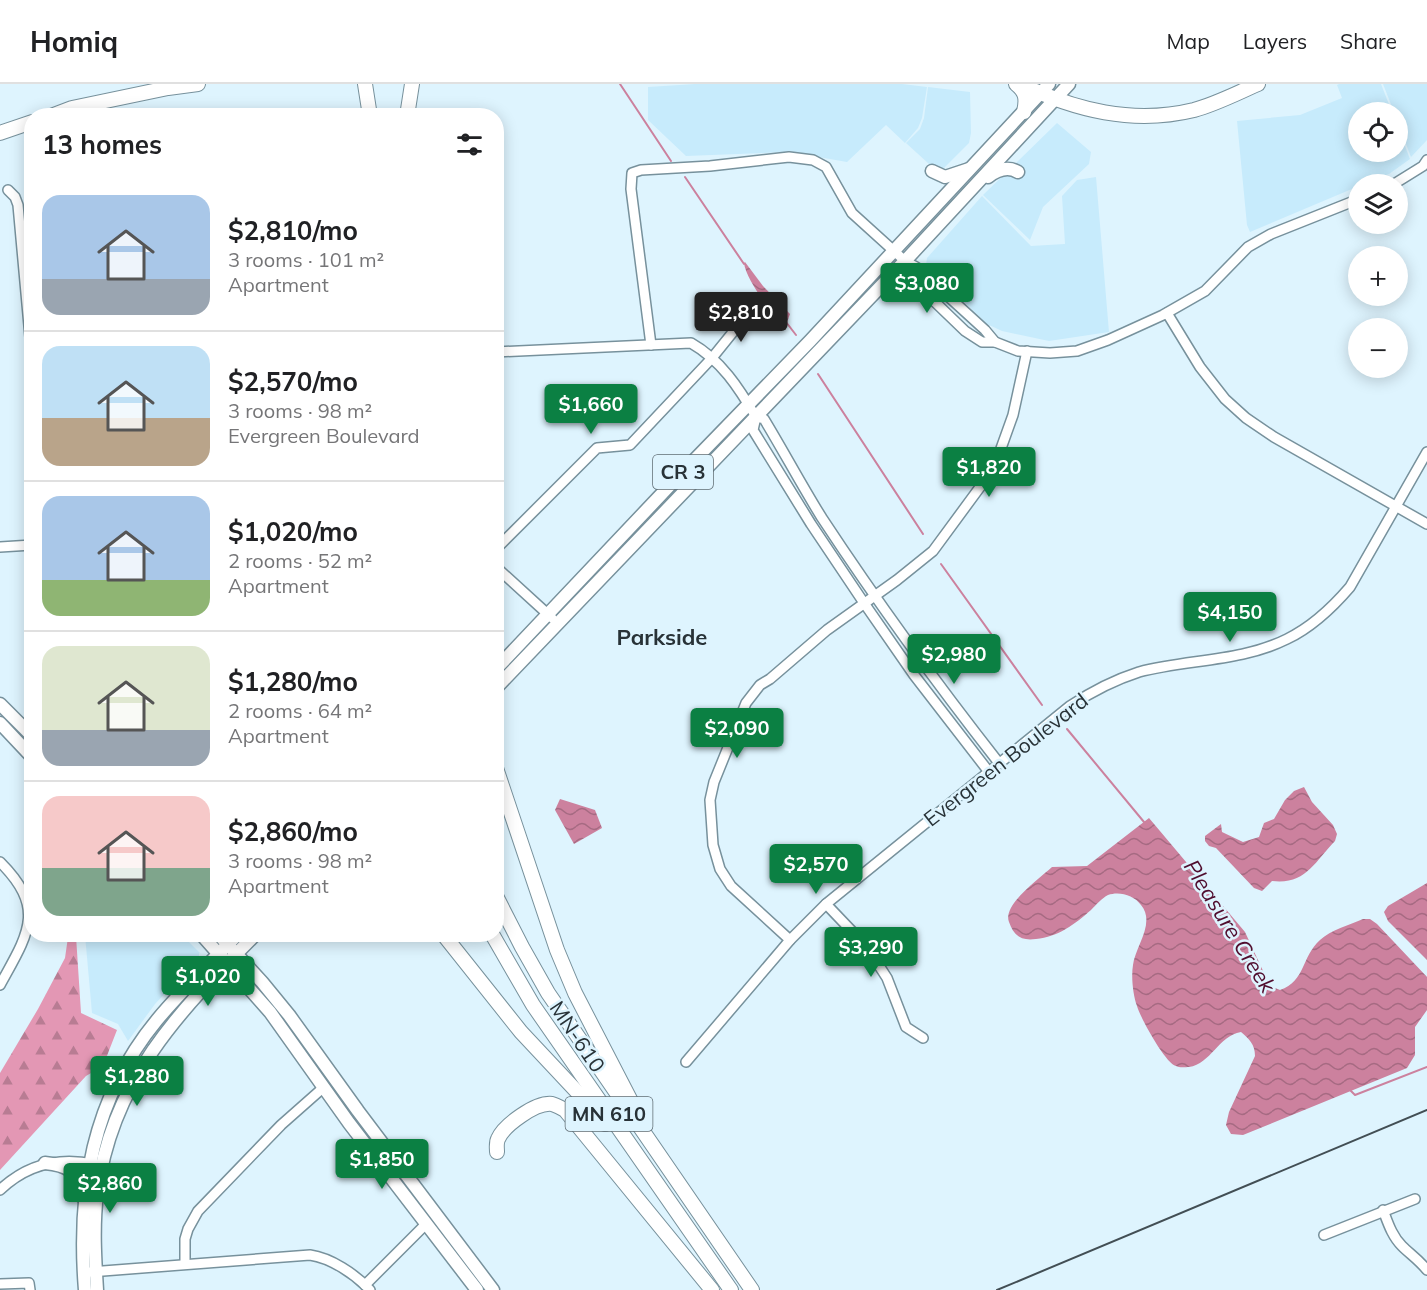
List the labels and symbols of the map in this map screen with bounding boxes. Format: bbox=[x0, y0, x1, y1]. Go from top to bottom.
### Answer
pin: $3,080 bbox=[878, 263, 976, 314]
pin: $2,810 bbox=[692, 292, 790, 343]
pin: $1,660 bbox=[542, 384, 640, 435]
pin: $1,820 bbox=[940, 447, 1038, 498]
road number: CR 3 bbox=[653, 455, 713, 489]
pin: $4,150 bbox=[1181, 592, 1279, 643]
district label: Parkside bbox=[617, 623, 707, 651]
pin: $2,980 bbox=[905, 634, 1003, 685]
street label: Evergreen Boulevard bbox=[918, 687, 1093, 831]
pin: $2,090 bbox=[688, 708, 786, 759]
pin: $2,570 bbox=[767, 844, 865, 895]
water label: Pleasure Creek bbox=[1178, 854, 1283, 998]
pin: $3,290 bbox=[822, 927, 920, 978]
pin: $1,020 bbox=[159, 956, 257, 1007]
street label: MN-610 bbox=[545, 996, 611, 1077]
pin: $1,280 bbox=[88, 1056, 186, 1107]
road number: MN 610 bbox=[566, 1097, 652, 1131]
pin: $1,850 bbox=[333, 1139, 431, 1190]
pin: $2,860 bbox=[61, 1163, 159, 1214]

